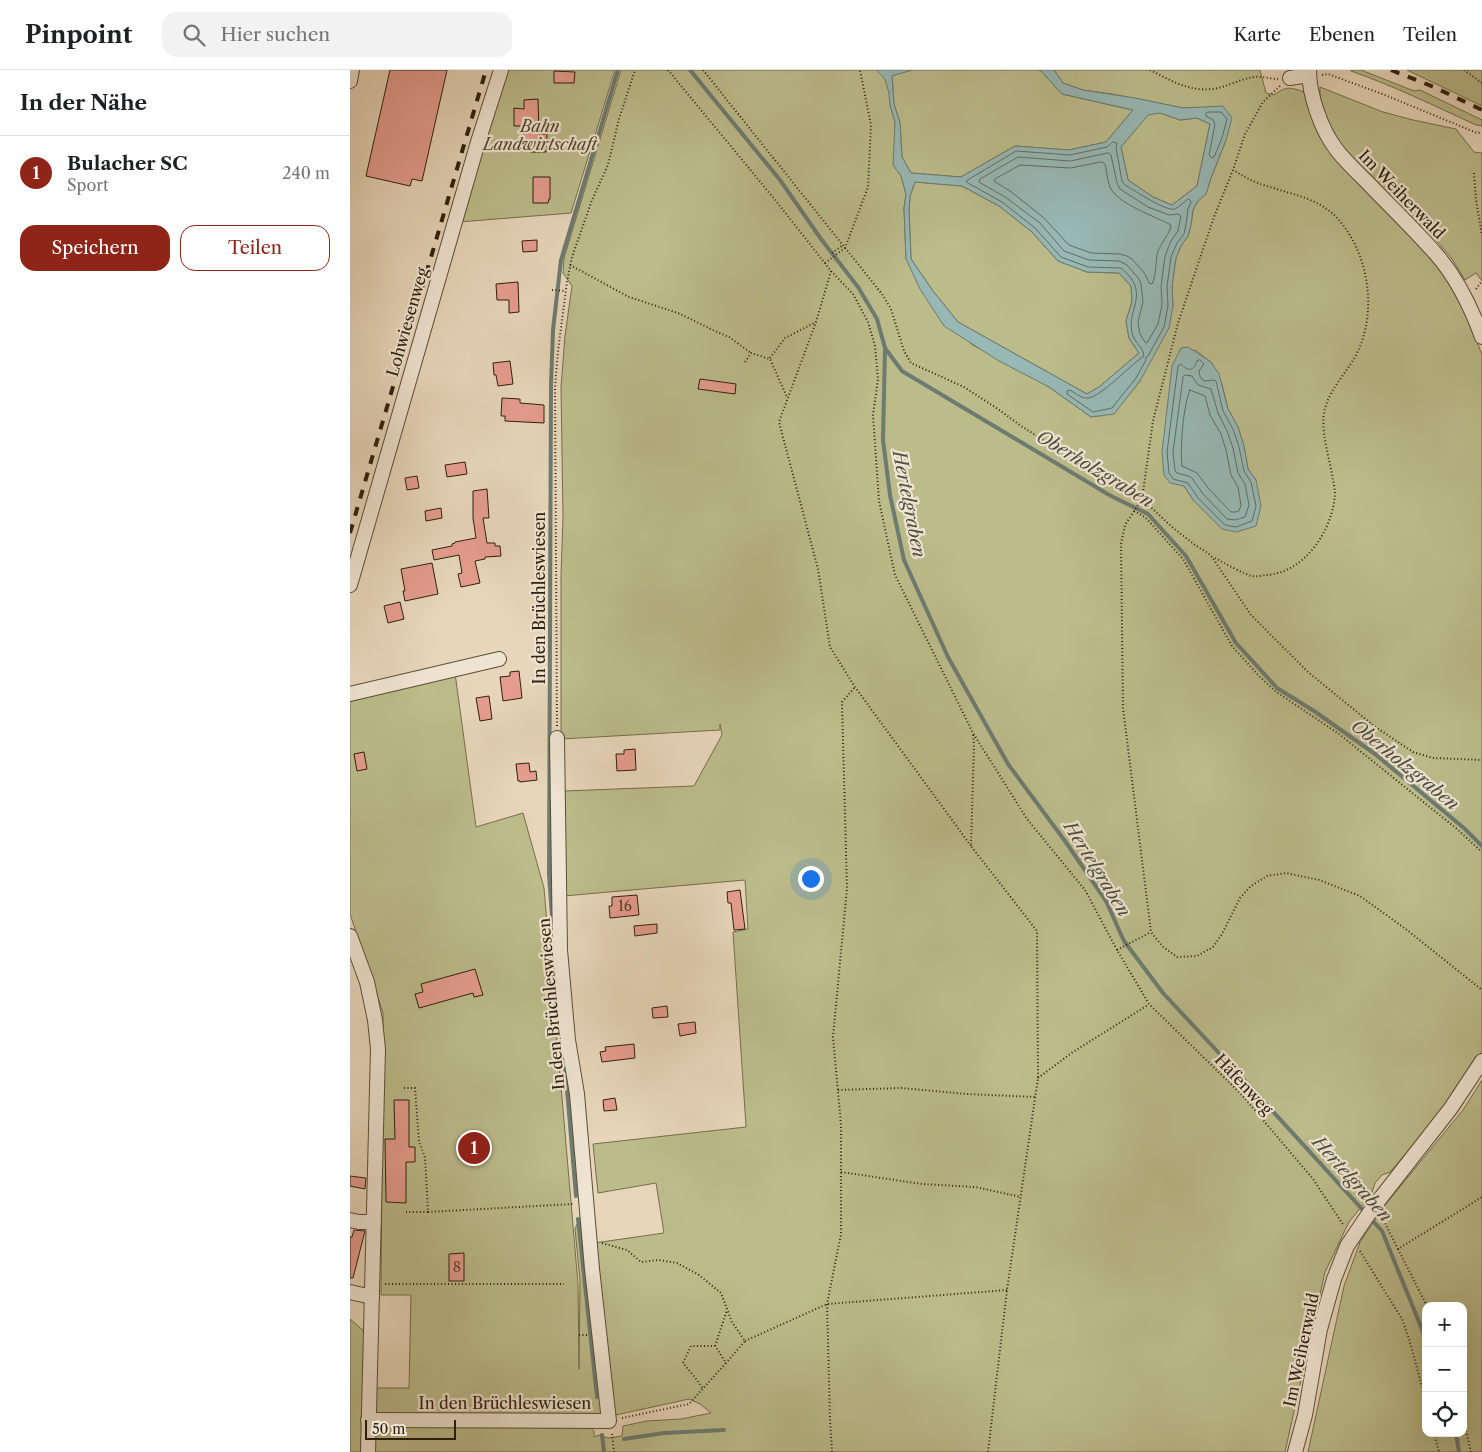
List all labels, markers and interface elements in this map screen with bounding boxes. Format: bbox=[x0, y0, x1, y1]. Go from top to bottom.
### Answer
search box bbox=[162, 12, 512, 57]
text: Pinpoint bbox=[25, 20, 132, 49]
icon: search bbox=[180, 21, 208, 49]
text: Hier suchen bbox=[220, 23, 330, 46]
text: Karte bbox=[1233, 24, 1281, 46]
text: Ebenen bbox=[1309, 24, 1375, 46]
text: Teilen bbox=[1403, 24, 1457, 46]
text: In der Nähe bbox=[20, 90, 147, 115]
park label: Bahn Landwirtschaft bbox=[481, 116, 598, 154]
street label: Im Weiherwald bbox=[1355, 145, 1450, 243]
text: Bulacher SC bbox=[67, 152, 188, 175]
text: 1 bbox=[32, 163, 40, 183]
text: 240 m bbox=[282, 163, 330, 183]
text: Sport bbox=[67, 175, 109, 195]
button: Speichern bbox=[20, 225, 170, 271]
button: Teilen bbox=[180, 225, 330, 271]
street label: Lohwiesenweg bbox=[382, 265, 432, 379]
water label: Oberholzgraben bbox=[1033, 425, 1158, 513]
water label: Hertelgraben bbox=[887, 447, 930, 560]
street label: In den Brüchleswiesen bbox=[529, 512, 549, 684]
water label: Oberholzgraben bbox=[1347, 715, 1464, 815]
water label: Hertelgraben bbox=[1058, 815, 1135, 921]
your location bbox=[798, 866, 824, 892]
house number: 16 bbox=[618, 897, 632, 915]
street label: In den Brüchleswiesen bbox=[534, 917, 568, 1091]
street label: Häfenweg bbox=[1211, 1049, 1278, 1119]
pin: 1 bbox=[458, 1129, 490, 1167]
water label: Hertelgraben bbox=[1306, 1130, 1397, 1227]
house number: 8 bbox=[453, 1258, 461, 1276]
street label: Im Weiherwald bbox=[1279, 1291, 1323, 1409]
map controls bbox=[1422, 1302, 1467, 1437]
button: + bbox=[1422, 1302, 1467, 1347]
button: − bbox=[1422, 1347, 1467, 1392]
button: locate bbox=[1422, 1392, 1467, 1437]
street label: In den Brüchleswiesen bbox=[419, 1393, 591, 1413]
scale bar bbox=[365, 1417, 456, 1440]
text: 50 m bbox=[372, 1420, 405, 1438]

